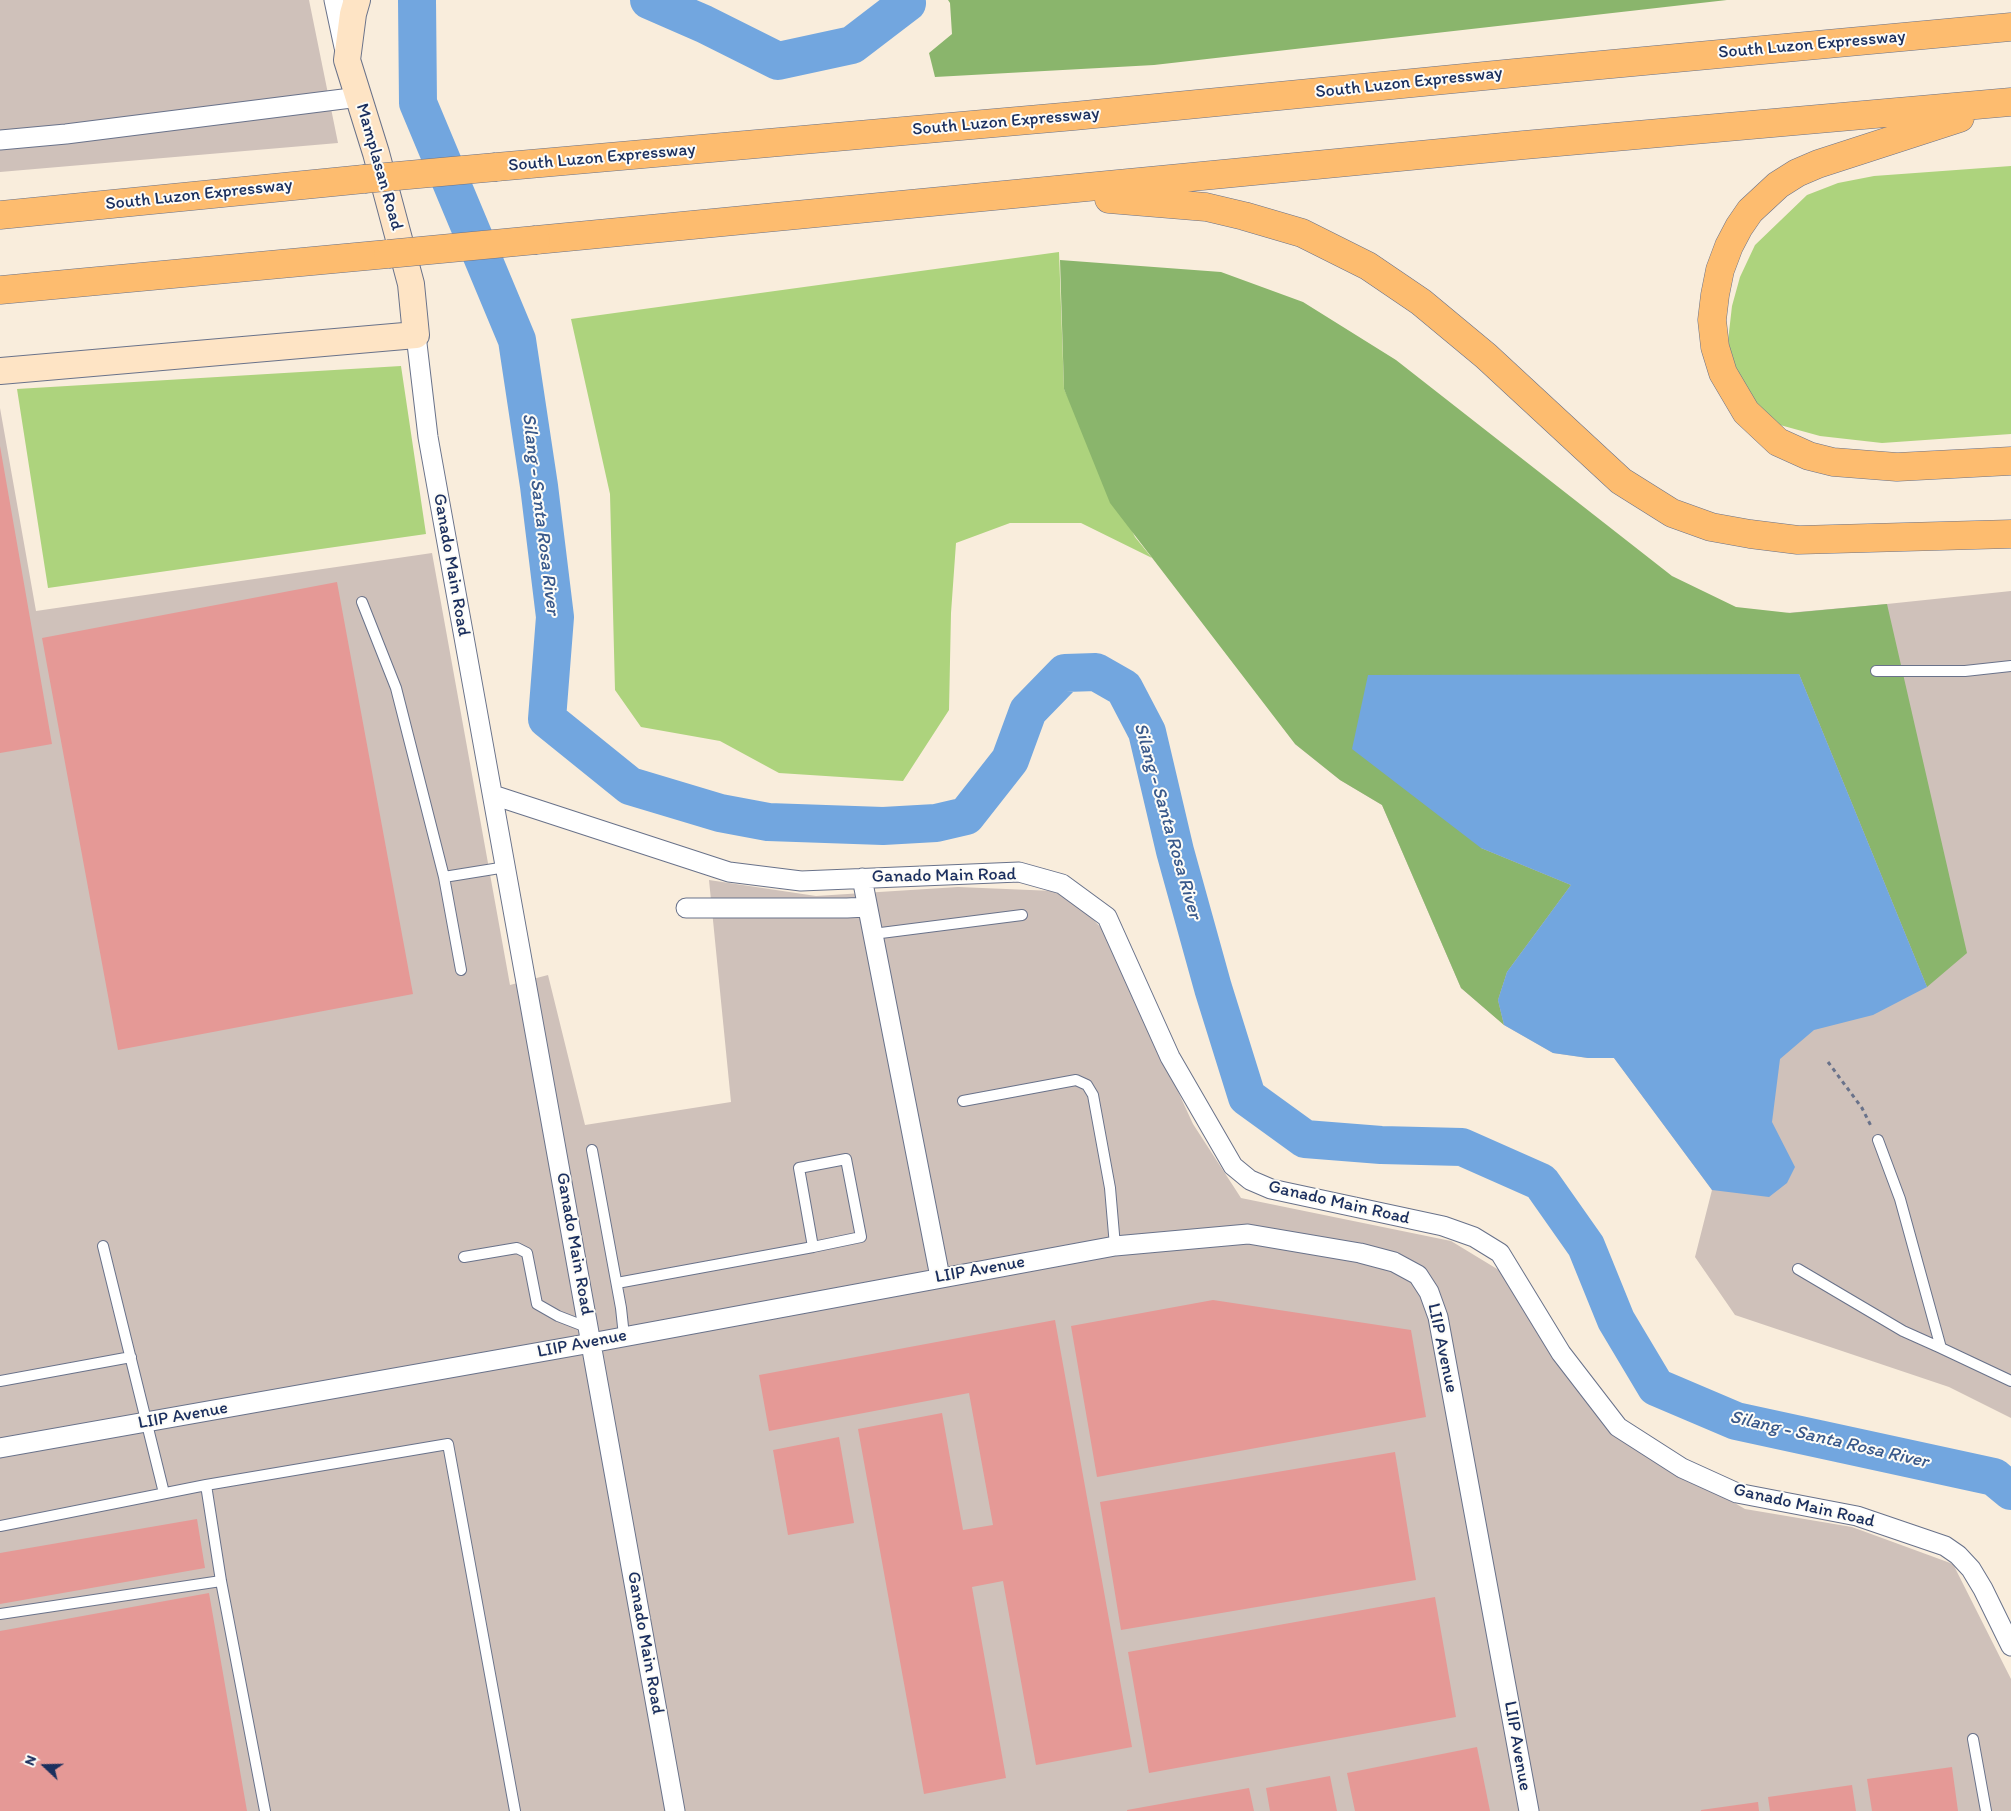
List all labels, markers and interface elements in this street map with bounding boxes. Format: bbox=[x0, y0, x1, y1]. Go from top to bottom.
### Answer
street label: South Luzon Expressway bbox=[1717, 26, 1907, 64]
street label: South Luzon Expressway bbox=[1314, 62, 1504, 104]
street label: Mamplasan Road bbox=[351, 101, 407, 233]
street label: South Luzon Expressway bbox=[911, 103, 1101, 141]
street label: South Luzon Expressway bbox=[507, 139, 697, 177]
street label: South Luzon Expressway bbox=[104, 174, 294, 216]
water label: Silang - Santa Rosa River bbox=[516, 412, 564, 616]
street label: Ganado Main Road bbox=[428, 492, 474, 638]
water label: Silang - Santa Rosa River bbox=[1128, 720, 1206, 922]
street label: Ganado Main Road bbox=[871, 864, 1017, 888]
street label: Ganado Main Road bbox=[551, 1171, 597, 1317]
street label: Ganado Main Road bbox=[1266, 1176, 1412, 1230]
street label: LIIP Avenue bbox=[933, 1251, 1027, 1289]
street label: LIIP Avenue bbox=[1422, 1301, 1462, 1395]
street label: LIIP Avenue bbox=[535, 1325, 629, 1363]
street label: LIIP Avenue bbox=[136, 1397, 230, 1435]
water label: Silang - Santa Rosa River bbox=[1728, 1406, 1930, 1474]
street label: Ganado Main Road bbox=[1731, 1479, 1877, 1533]
street label: Ganado Main Road bbox=[622, 1570, 668, 1716]
street label: LIIP Avenue bbox=[1498, 1699, 1536, 1793]
north arrow bbox=[20, 1741, 70, 1791]
text: N bbox=[21, 1753, 40, 1768]

